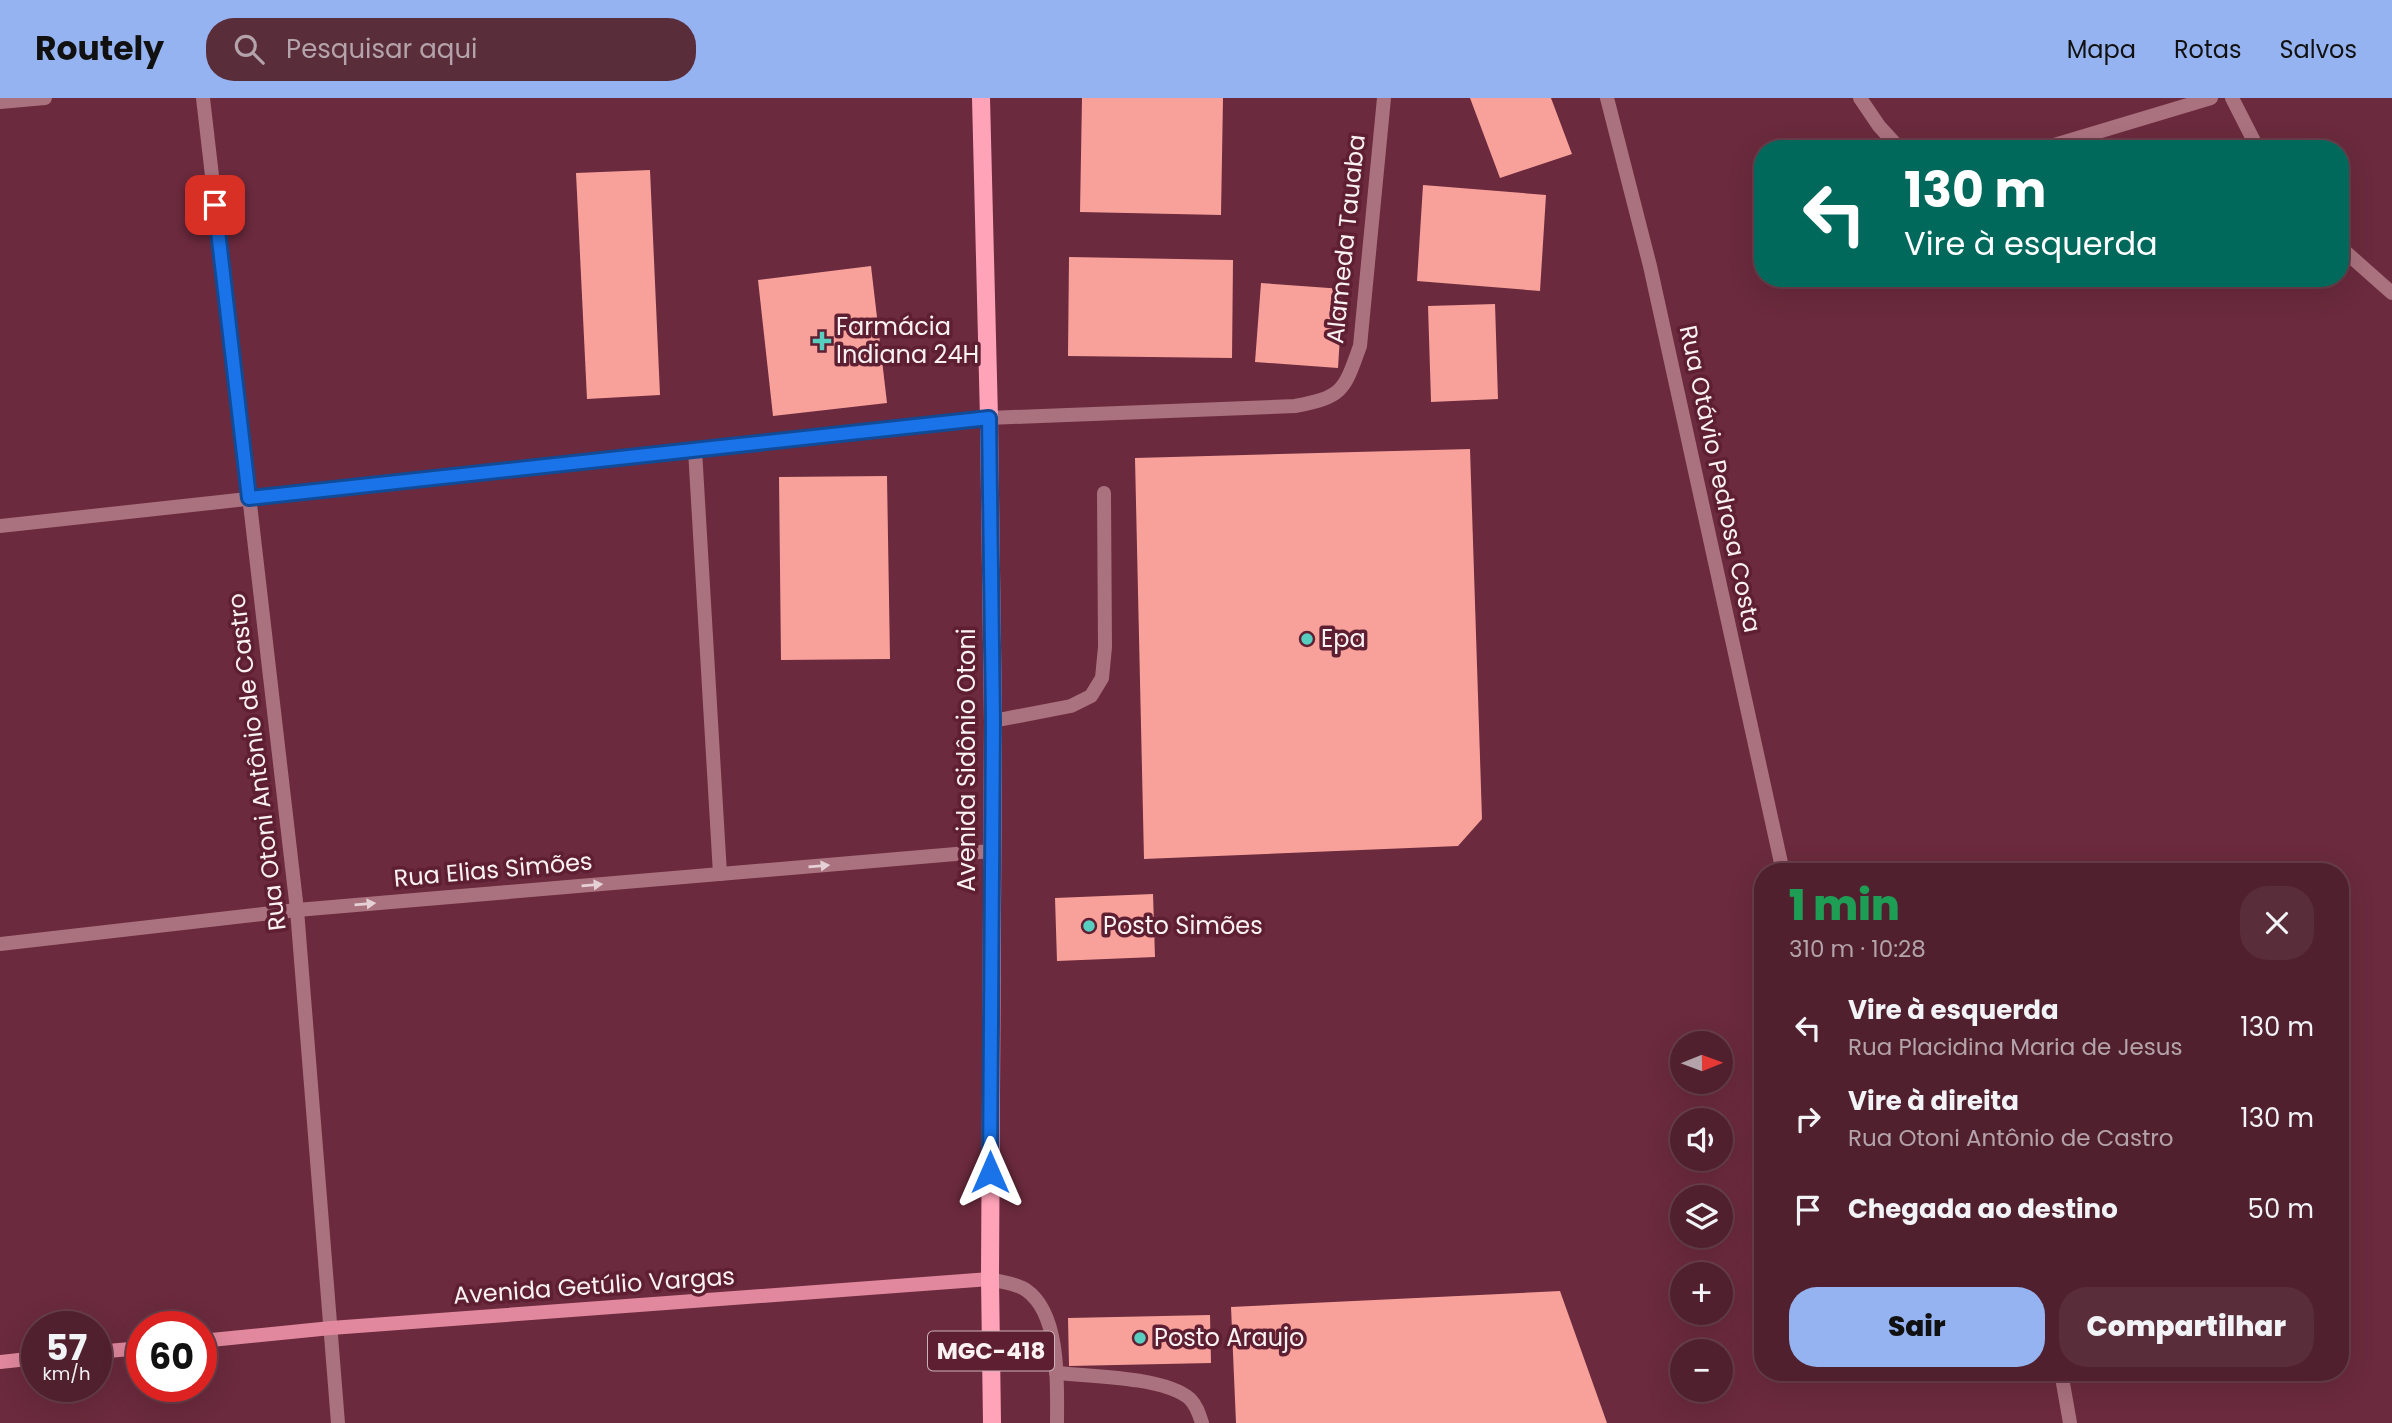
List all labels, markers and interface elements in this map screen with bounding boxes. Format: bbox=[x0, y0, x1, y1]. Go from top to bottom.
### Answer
search box bbox=[206, 18, 696, 81]
text: Routely bbox=[35, 25, 164, 72]
icon: search bbox=[230, 30, 268, 68]
text: Pesquisar aqui bbox=[286, 31, 477, 67]
text: Mapa bbox=[2067, 33, 2136, 66]
text: Rotas bbox=[2174, 33, 2241, 66]
text: Salvos bbox=[2279, 33, 2357, 66]
street label: Alameda Tauaba bbox=[1318, 133, 1373, 345]
text: 130 m bbox=[1904, 156, 2046, 224]
icon: left bbox=[1789, 168, 1880, 259]
pin bbox=[185, 175, 245, 235]
icon: arrive bbox=[196, 186, 234, 224]
text: Vire à esquerda bbox=[1904, 221, 2158, 266]
place label: Farmácia Indiana 24H bbox=[836, 310, 979, 371]
street label: Rua Otávio Pedrosa Costa bbox=[1672, 322, 1769, 636]
marker: Farmácia Indiana 24H bbox=[814, 333, 830, 349]
street label: Rua Otoni Antônio de Castro bbox=[219, 591, 294, 933]
place label: Epa bbox=[1321, 622, 1366, 655]
street label: Avenida Sidônio Otoni bbox=[950, 628, 983, 892]
marker: Epa bbox=[1299, 631, 1315, 647]
street label: Rua Elias Simões bbox=[392, 844, 594, 895]
one-way arrow bbox=[808, 860, 830, 871]
text: 1 min bbox=[1789, 876, 1900, 935]
one-way arrow bbox=[581, 879, 603, 890]
button: close bbox=[2240, 886, 2314, 960]
one-way arrow bbox=[355, 898, 377, 909]
place label: Posto Simões bbox=[1103, 909, 1263, 942]
marker: Posto Simões bbox=[1081, 918, 1097, 934]
text: 310 m · 10:28 bbox=[1789, 933, 1926, 965]
text: Vire à esquerda bbox=[1848, 992, 2059, 1028]
icon: left bbox=[1789, 1009, 1827, 1047]
text: 130 m bbox=[2240, 1009, 2314, 1045]
north arrow bbox=[1670, 1031, 1732, 1094]
map controls bbox=[1670, 1031, 1733, 1402]
text: Rua Placidina Maria de Jesus bbox=[1848, 1031, 2183, 1063]
text: Vire à direita bbox=[1848, 1083, 2019, 1119]
icon: right bbox=[1789, 1100, 1827, 1138]
text: 130 m bbox=[2240, 1100, 2314, 1136]
button: sound bbox=[1670, 1108, 1733, 1171]
text: Rua Otoni Antônio de Castro bbox=[1848, 1122, 2174, 1154]
position arrow bbox=[953, 1135, 1027, 1209]
button: layers bbox=[1670, 1185, 1733, 1248]
icon: arrive bbox=[1789, 1191, 1827, 1229]
text: Chegada ao destino bbox=[1848, 1191, 2118, 1227]
text: 50 m bbox=[2248, 1191, 2314, 1227]
street label: Avenida Getúlio Vargas bbox=[452, 1259, 736, 1312]
button: + bbox=[1670, 1262, 1733, 1325]
button: Sair bbox=[1789, 1287, 2045, 1367]
button: Compartilhar bbox=[2059, 1287, 2314, 1367]
speed limit sign: 60 bbox=[126, 1311, 217, 1402]
place label: Posto Araujo bbox=[1154, 1321, 1304, 1354]
text: 57 bbox=[46, 1323, 87, 1372]
marker: Posto Araujo bbox=[1132, 1330, 1148, 1346]
road number: MGC-418 bbox=[928, 1332, 1054, 1370]
button: − bbox=[1670, 1339, 1733, 1402]
text: km/h bbox=[43, 1361, 90, 1386]

